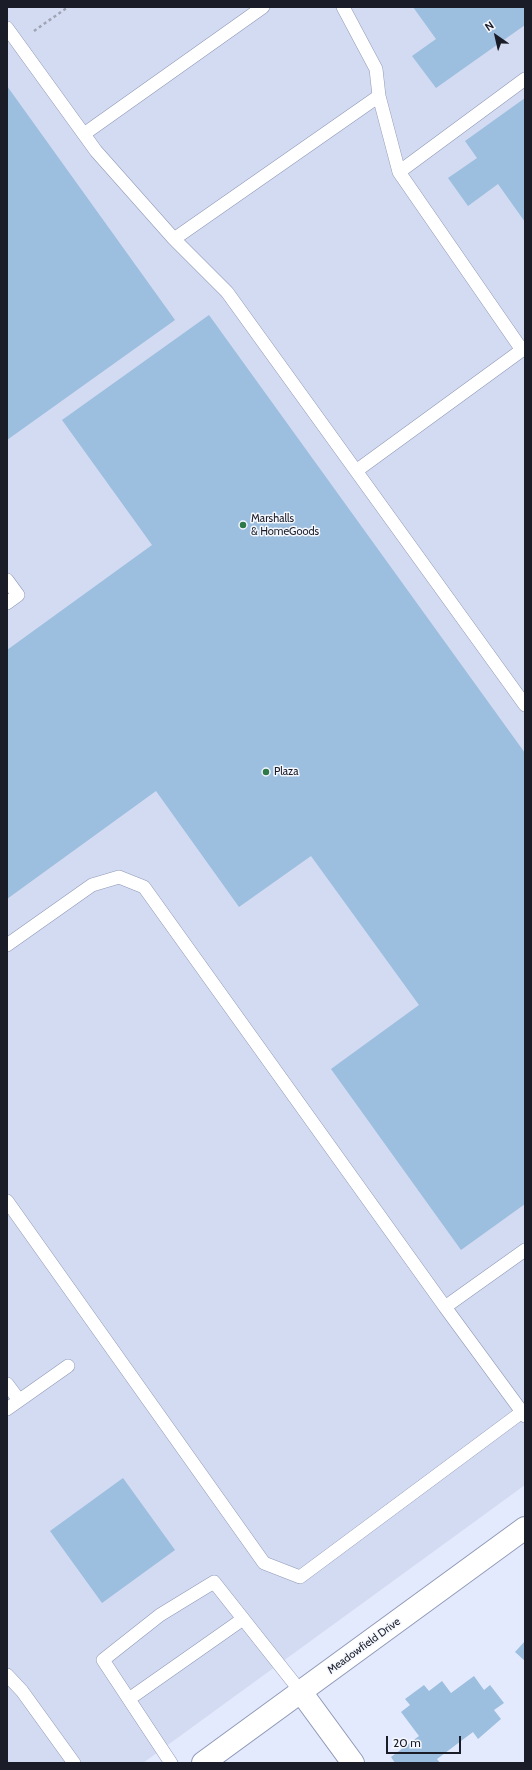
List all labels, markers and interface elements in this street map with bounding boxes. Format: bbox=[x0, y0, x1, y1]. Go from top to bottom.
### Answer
north arrow bbox=[476, 16, 516, 56]
text: N bbox=[482, 18, 496, 34]
place label: Marshalls & HomeGoods bbox=[251, 512, 319, 538]
marker: Marshalls & HomeGoods bbox=[238, 520, 248, 530]
place label: Plaza bbox=[274, 765, 299, 779]
marker: Plaza bbox=[261, 767, 271, 777]
street label: Meadowfield Drive bbox=[325, 1615, 403, 1677]
scale bar bbox=[388, 1728, 463, 1754]
text: 20 m bbox=[393, 1735, 421, 1750]

